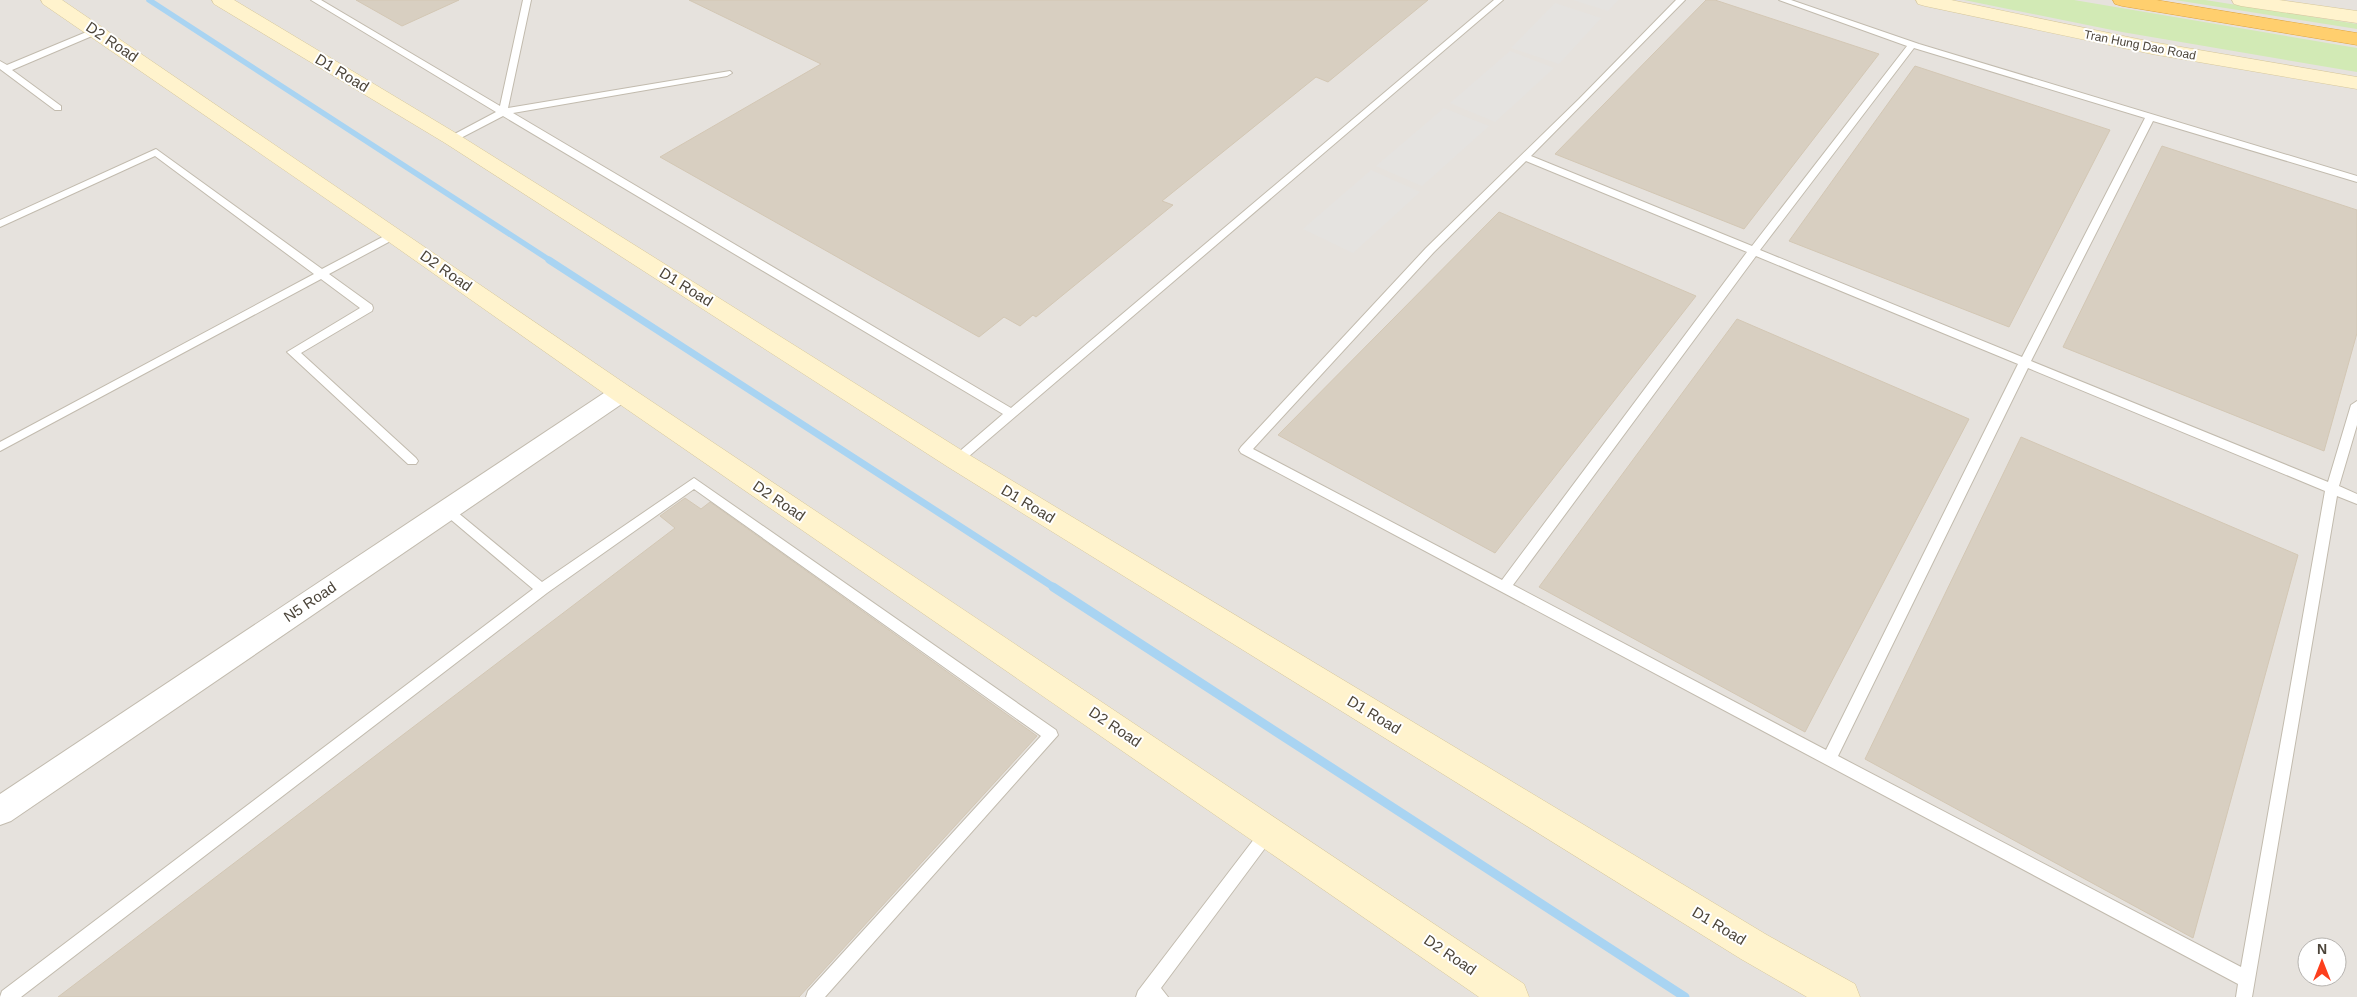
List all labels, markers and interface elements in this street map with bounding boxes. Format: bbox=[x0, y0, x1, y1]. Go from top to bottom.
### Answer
street label: D2 Road bbox=[83, 18, 142, 65]
street label: Tran Hung Dao Road bbox=[2083, 27, 2197, 63]
street label: D1 Road bbox=[313, 50, 372, 95]
street label: D2 Road bbox=[417, 247, 475, 295]
street label: D1 Road bbox=[657, 264, 716, 309]
street label: D2 Road bbox=[750, 477, 809, 524]
street label: D1 Road bbox=[999, 481, 1058, 526]
street label: N5 Road bbox=[280, 578, 339, 625]
street label: D1 Road bbox=[1345, 692, 1404, 737]
street label: D2 Road bbox=[1086, 703, 1145, 750]
street label: D1 Road bbox=[1690, 903, 1749, 948]
street label: D2 Road bbox=[1421, 931, 1480, 978]
north arrow bbox=[2297, 937, 2347, 987]
text: N bbox=[2317, 941, 2327, 957]

